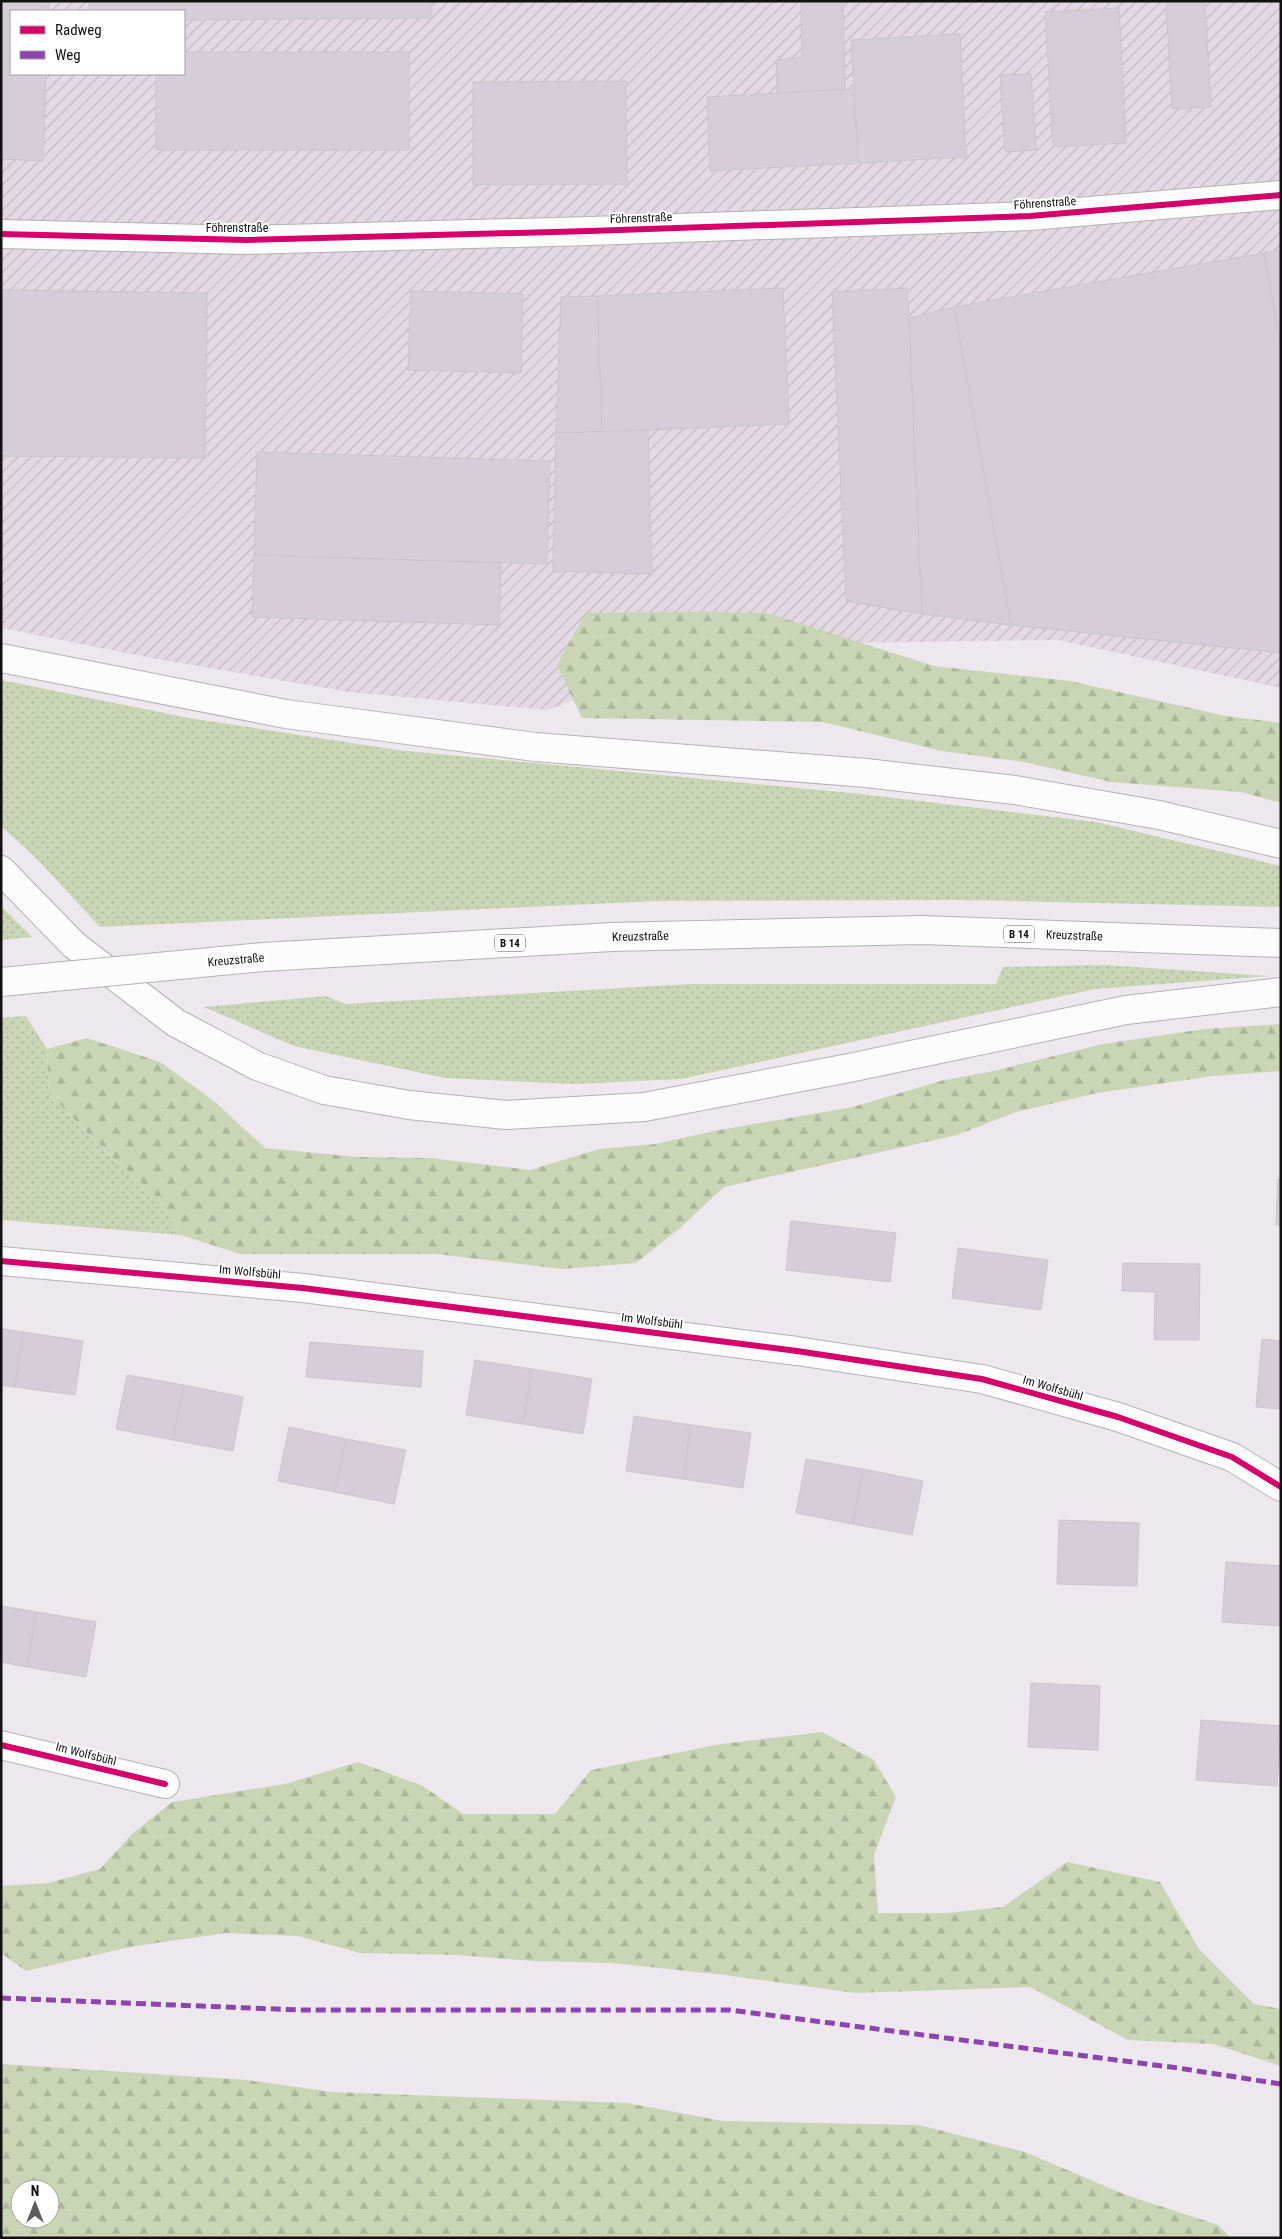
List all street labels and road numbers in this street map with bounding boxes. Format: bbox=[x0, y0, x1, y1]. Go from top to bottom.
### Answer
street label: Föhrenstraße bbox=[1013, 194, 1077, 212]
street label: Föhrenstraße bbox=[610, 210, 673, 226]
street label: Föhrenstraße bbox=[206, 221, 269, 235]
road number: B 14 bbox=[1004, 926, 1034, 942]
street label: Kreuzstraße bbox=[1046, 927, 1103, 944]
street label: Kreuzstraße bbox=[612, 929, 669, 944]
road number: B 14 bbox=[495, 934, 525, 951]
street label: Kreuzstraße bbox=[207, 951, 265, 969]
street label: Im Wolfsbühl bbox=[218, 1262, 282, 1282]
street label: Im Wolfsbühl bbox=[620, 1310, 684, 1332]
street label: Im Wolfsbühl bbox=[1021, 1373, 1085, 1403]
street label: Im Wolfsbühl bbox=[54, 1740, 118, 1768]

